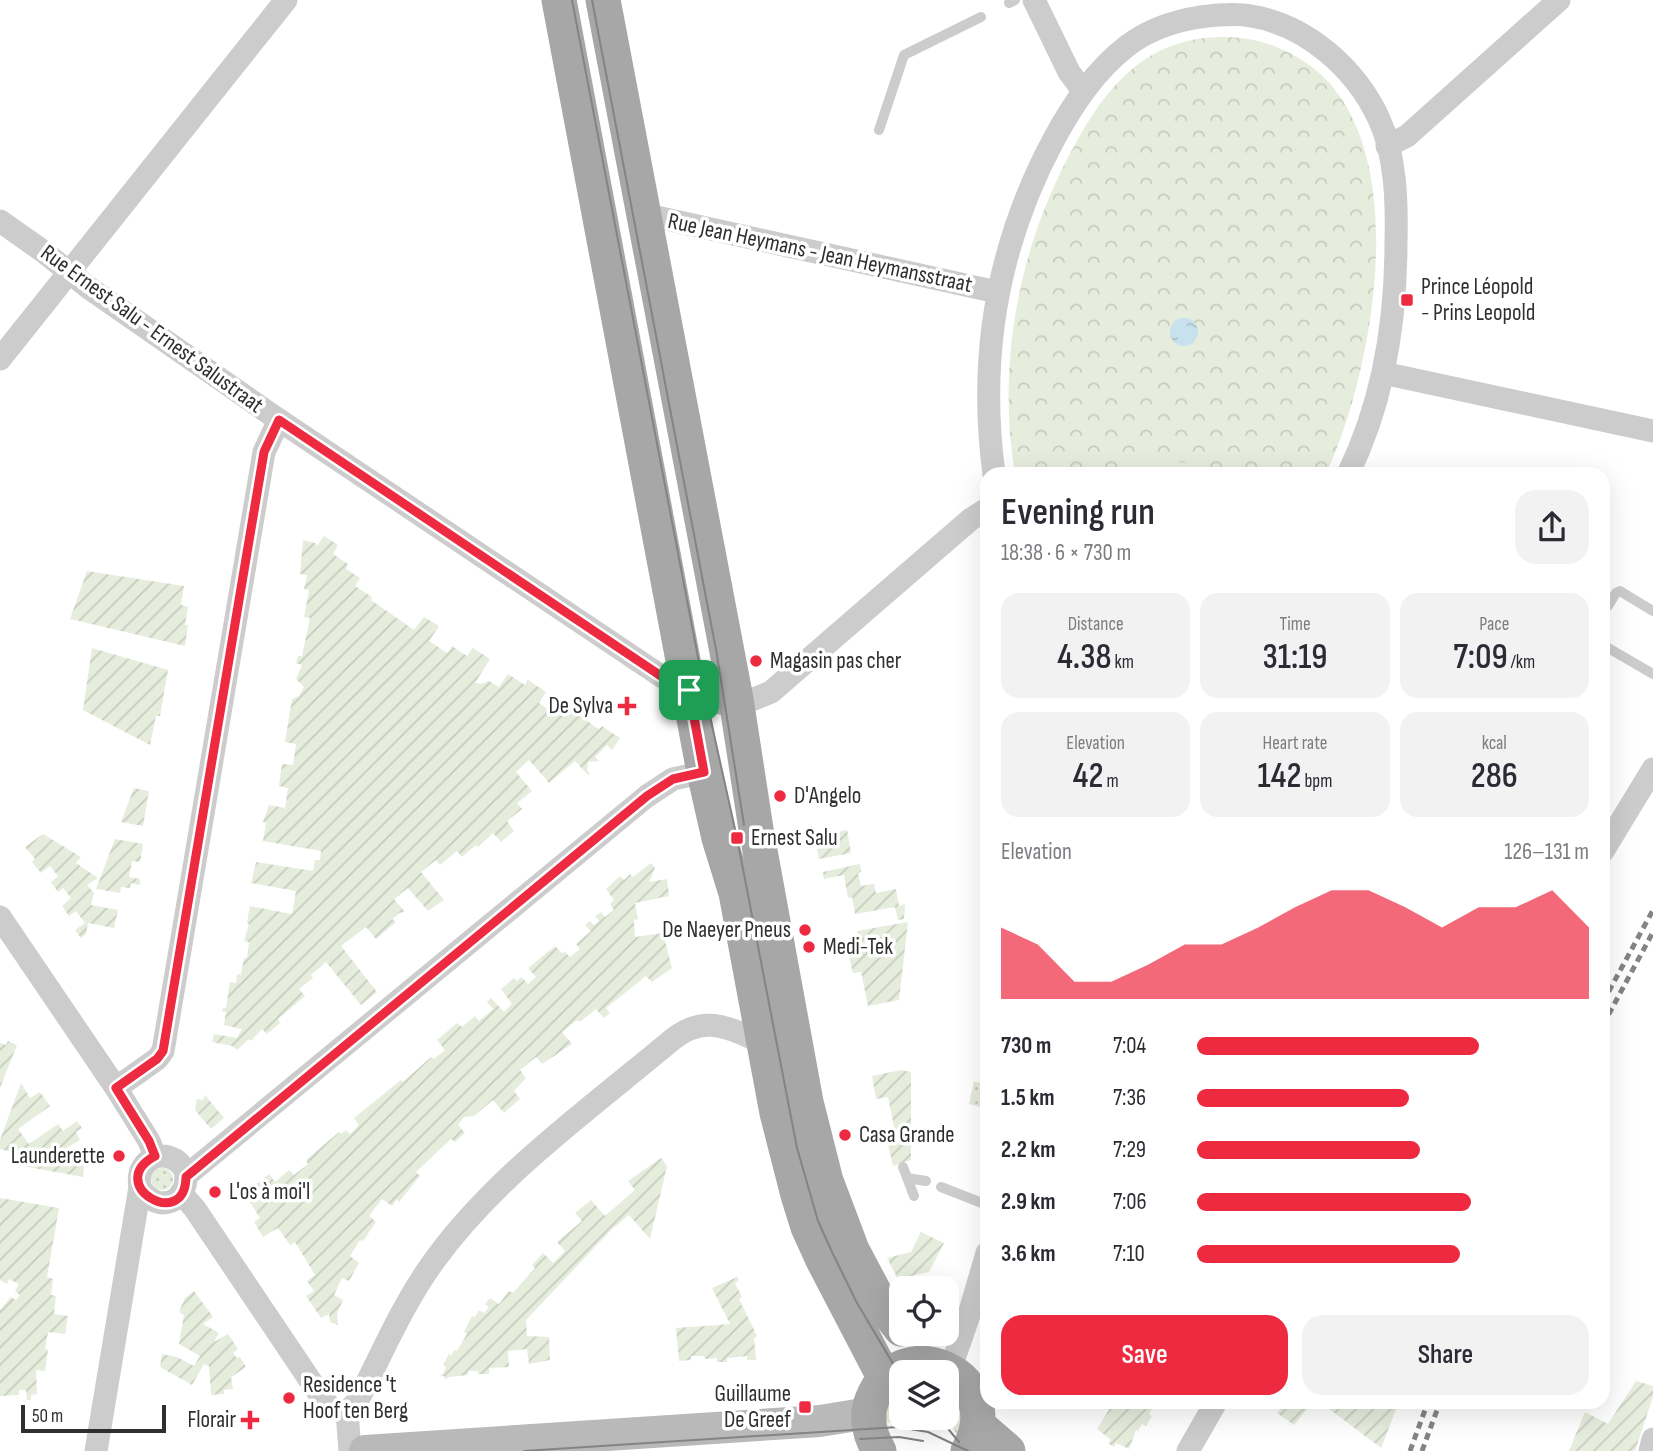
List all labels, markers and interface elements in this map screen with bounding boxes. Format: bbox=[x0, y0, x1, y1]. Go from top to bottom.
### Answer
street label: Rue Jean Heymans - Jean Heymansstraat bbox=[665, 207, 975, 299]
street label: Rue Ernest Salu - Ernest Salustraat bbox=[35, 239, 269, 419]
place label: Prince Léopold - Prins Leopold bbox=[1421, 273, 1535, 327]
marker: Prince Léopold - Prins Leopold bbox=[1399, 292, 1415, 308]
text: Evening run bbox=[1001, 490, 1155, 535]
button: share bbox=[1515, 490, 1589, 564]
text: 18:38 · 6 × 730 m bbox=[1001, 539, 1131, 567]
text: Distance bbox=[1068, 613, 1124, 636]
text: Time bbox=[1279, 613, 1311, 636]
text: Pace bbox=[1479, 613, 1509, 636]
text: 4.38 bbox=[1057, 636, 1112, 679]
text: 31:19 bbox=[1263, 636, 1327, 679]
text: 7:09 bbox=[1453, 636, 1508, 679]
place label: Magasin pas cher bbox=[770, 647, 902, 675]
text: km bbox=[1112, 651, 1134, 674]
text: /km bbox=[1508, 651, 1535, 674]
marker: Magasin pas cher bbox=[748, 653, 764, 669]
pin bbox=[659, 660, 719, 720]
icon: arrive bbox=[670, 671, 708, 709]
place label: De Sylva bbox=[548, 692, 613, 720]
marker: De Sylva bbox=[619, 698, 635, 714]
text: Elevation bbox=[1066, 732, 1125, 755]
text: Heart rate bbox=[1263, 732, 1327, 755]
text: kcal bbox=[1482, 732, 1507, 755]
text: 42 bbox=[1073, 755, 1103, 798]
text: 142 bbox=[1258, 755, 1301, 798]
text: 286 bbox=[1471, 755, 1518, 798]
text: m bbox=[1103, 770, 1119, 793]
text: bpm bbox=[1301, 770, 1332, 793]
place label: D'Angelo bbox=[794, 782, 861, 810]
marker: D'Angelo bbox=[772, 788, 788, 804]
place label: Ernest Salu bbox=[751, 824, 838, 852]
marker: Ernest Salu bbox=[729, 830, 745, 846]
text: Elevation bbox=[1001, 838, 1072, 866]
text: 126–131 m bbox=[1504, 838, 1589, 866]
place label: De Naeyer Pneus bbox=[662, 916, 791, 944]
marker: De Naeyer Pneus bbox=[797, 922, 813, 938]
place label: Medi-Tek bbox=[823, 933, 893, 961]
marker: Medi-Tek bbox=[801, 939, 817, 955]
text: 730 m bbox=[1001, 1032, 1051, 1060]
text: 7:04 bbox=[1113, 1032, 1146, 1060]
text: 1.5 km bbox=[1001, 1084, 1054, 1112]
text: 7:36 bbox=[1113, 1084, 1146, 1112]
place label: Casa Grande bbox=[859, 1121, 955, 1149]
marker: Casa Grande bbox=[837, 1127, 853, 1143]
text: 2.2 km bbox=[1001, 1136, 1055, 1164]
text: 7:29 bbox=[1113, 1136, 1146, 1164]
place label: Launderette bbox=[11, 1142, 105, 1170]
marker: Launderette bbox=[111, 1148, 127, 1164]
place label: L'os à moi'l bbox=[229, 1178, 310, 1206]
marker: L'os à moi'l bbox=[207, 1184, 223, 1200]
text: 2.9 km bbox=[1001, 1188, 1055, 1216]
text: 7:06 bbox=[1113, 1188, 1147, 1216]
text: 3.6 km bbox=[1001, 1240, 1055, 1268]
text: 7:10 bbox=[1113, 1240, 1145, 1268]
map controls bbox=[889, 1276, 959, 1430]
button: locate bbox=[889, 1276, 959, 1346]
button: Save bbox=[1001, 1315, 1288, 1395]
button: Share bbox=[1302, 1315, 1589, 1395]
button: layers bbox=[889, 1360, 959, 1430]
place label: Residence 't Hoof ten Berg bbox=[303, 1371, 408, 1425]
place label: Guillaume De Greef bbox=[715, 1380, 791, 1434]
marker: Residence 't Hoof ten Berg bbox=[281, 1390, 297, 1406]
marker: Guillaume De Greef bbox=[797, 1399, 813, 1415]
scale bar bbox=[21, 1402, 166, 1434]
text: 50 m bbox=[32, 1405, 63, 1428]
place label: Florair bbox=[187, 1406, 236, 1434]
marker: Florair bbox=[242, 1412, 258, 1428]

